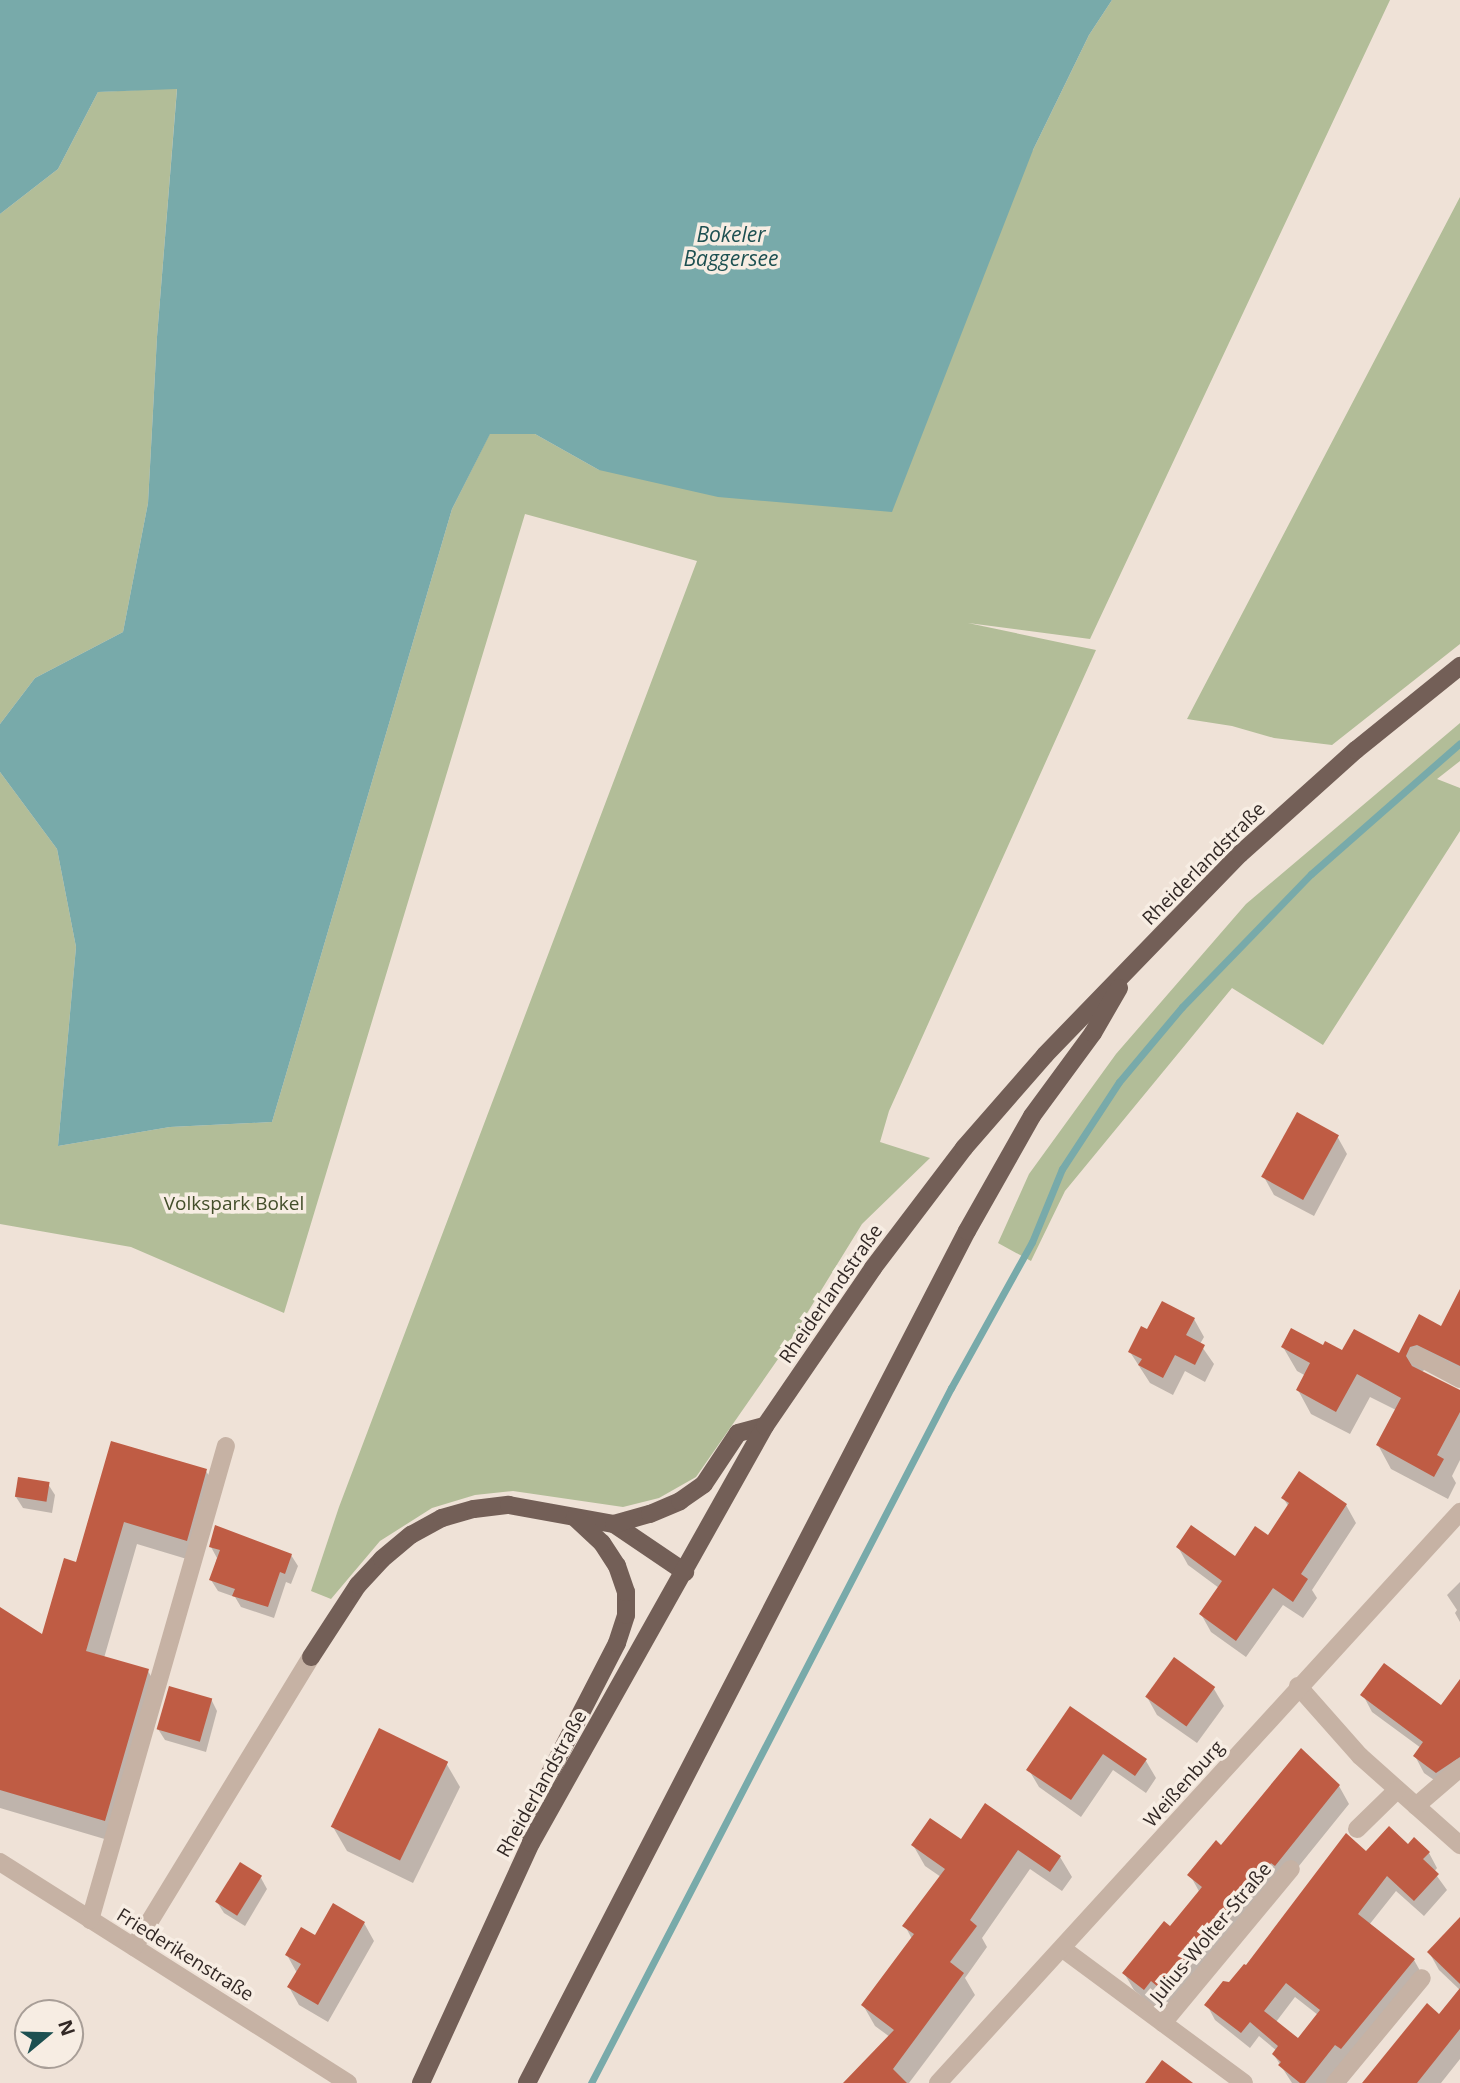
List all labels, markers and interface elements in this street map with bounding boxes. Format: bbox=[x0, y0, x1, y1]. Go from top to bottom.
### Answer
water label: Bokeler Baggersee bbox=[683, 221, 779, 271]
street label: Rheiderlandstraße bbox=[1138, 798, 1270, 930]
park label: Volkspark Bokel bbox=[164, 1193, 304, 1215]
street label: Rheiderlandstraße bbox=[775, 1220, 887, 1368]
street label: Rheiderlandstraße bbox=[492, 1707, 592, 1861]
street label: Weißenburg bbox=[1139, 1736, 1229, 1832]
street label: Julius-Wolter-Straße bbox=[1146, 1858, 1276, 2008]
street label: Friederikenstraße bbox=[112, 1904, 258, 2006]
north arrow bbox=[14, 1999, 84, 2069]
text: N bbox=[52, 2016, 82, 2039]

